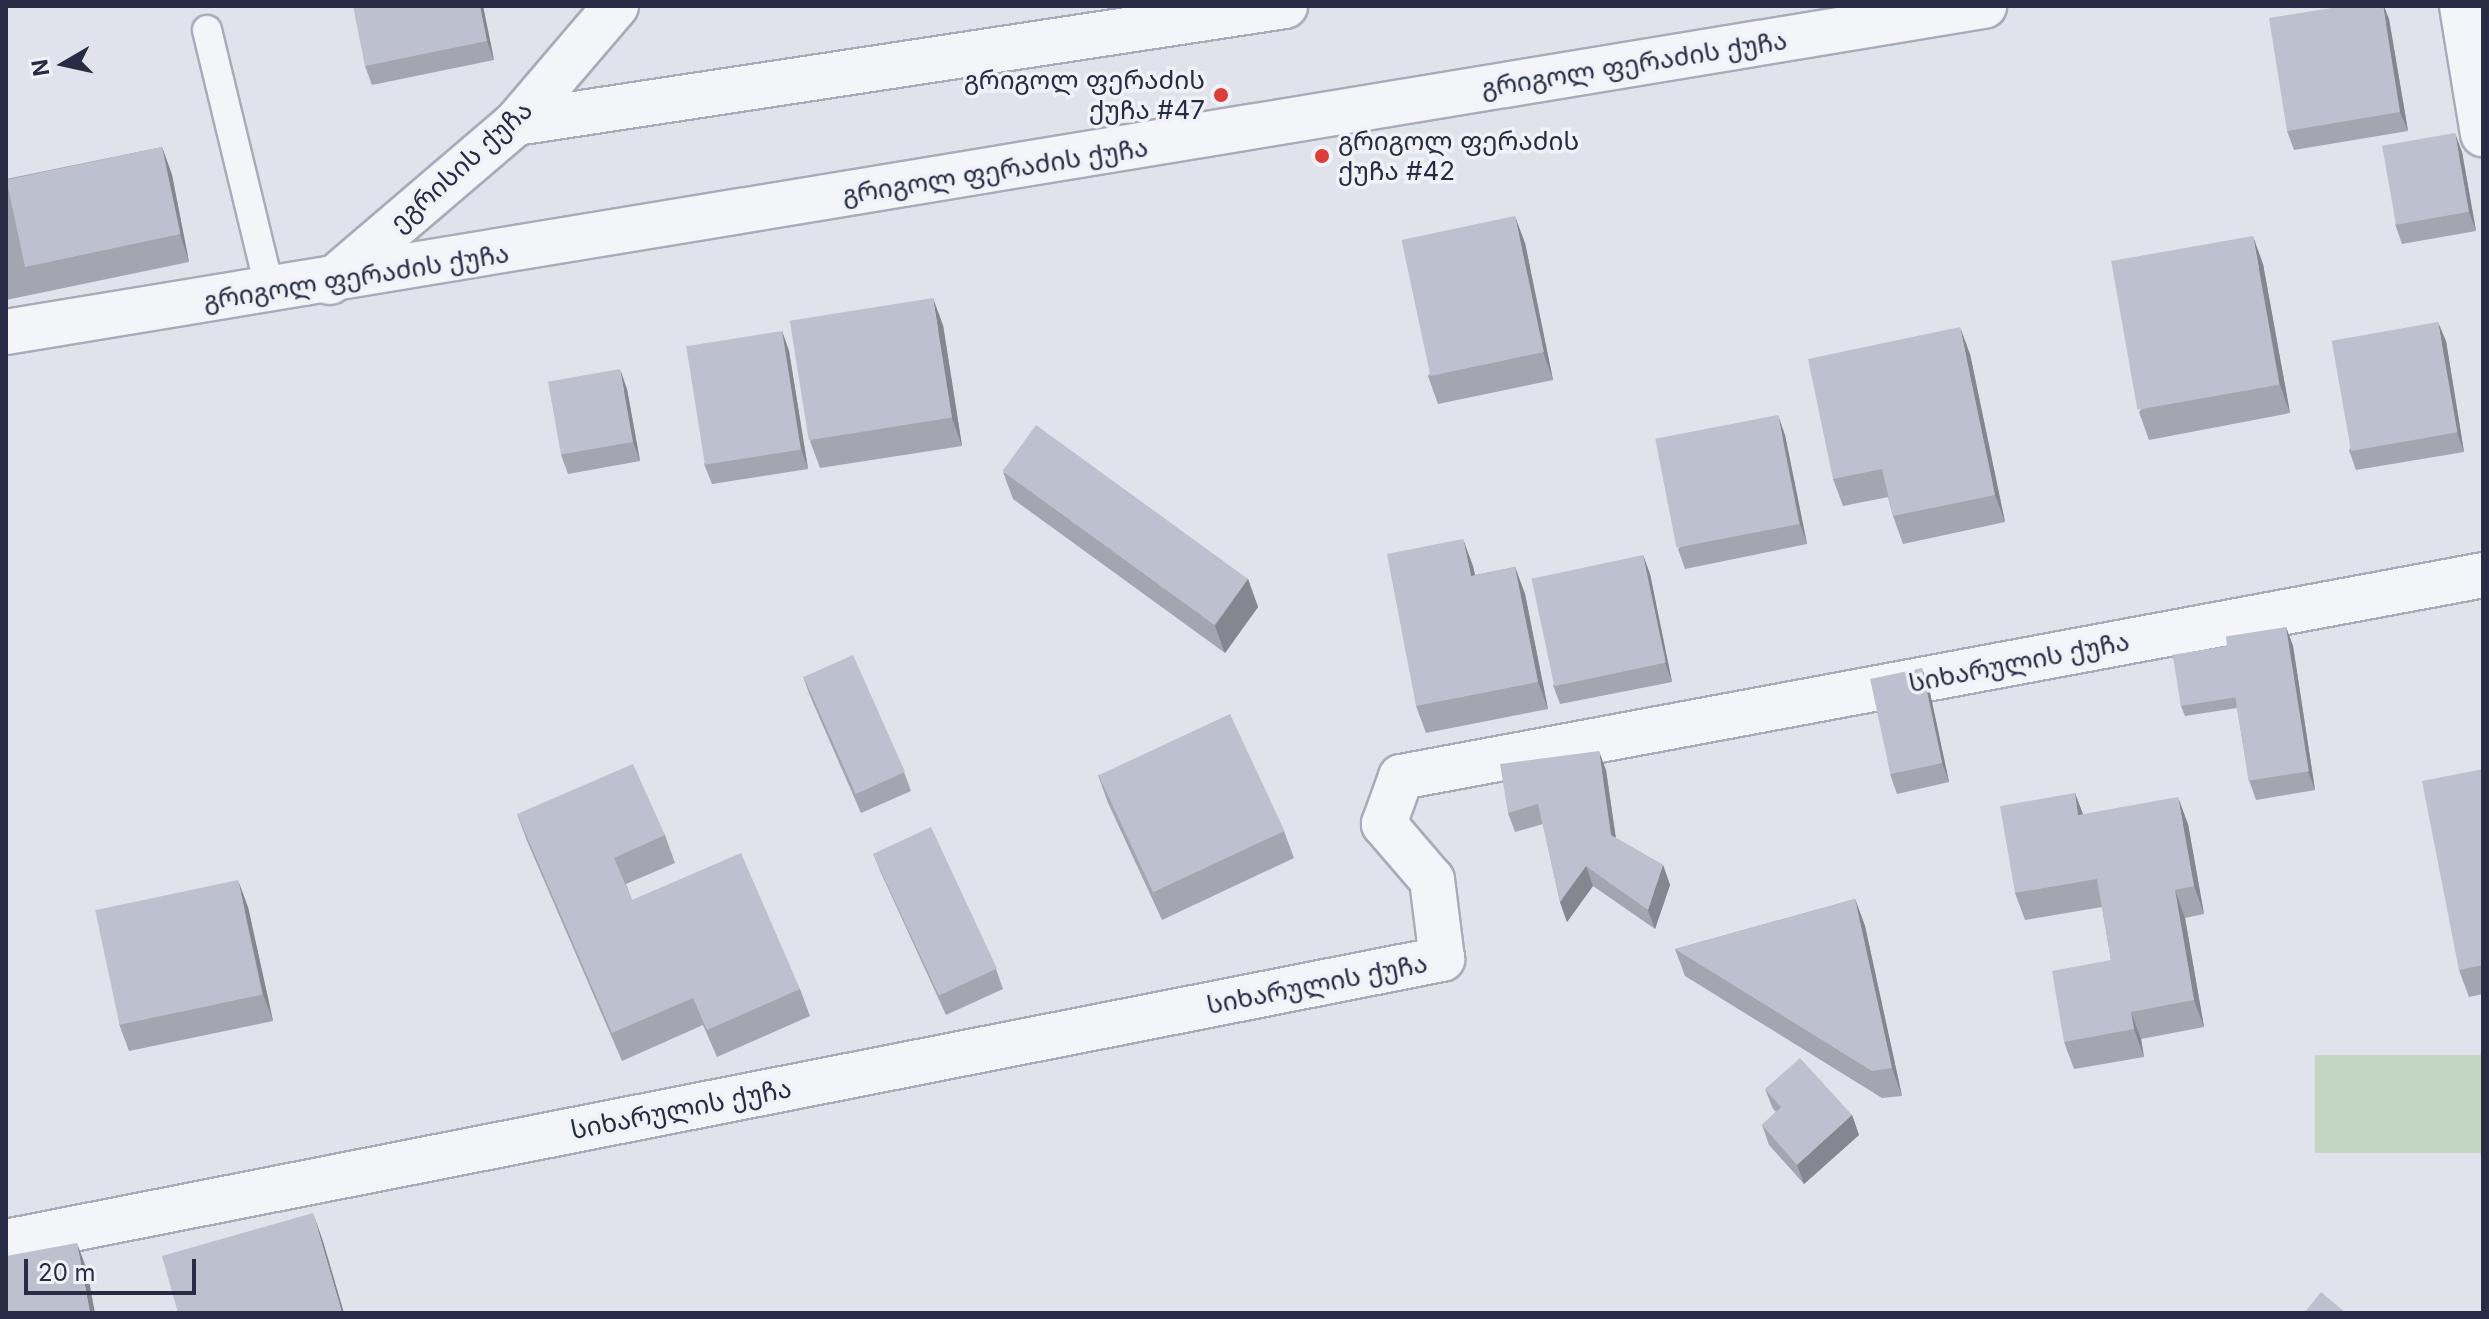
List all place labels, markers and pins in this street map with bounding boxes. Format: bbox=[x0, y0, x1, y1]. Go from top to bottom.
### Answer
place label: გრიგოლ ფერაძის ქუჩა #47 bbox=[964, 64, 1205, 126]
marker: გრიგოლ ფერაძის ქუჩა #47 bbox=[1212, 86, 1230, 104]
place label: გრიგოლ ფერაძის ქუჩა #42 bbox=[1338, 125, 1579, 186]
marker: გრიგოლ ფერაძის ქუჩა #42 bbox=[1313, 147, 1331, 165]

